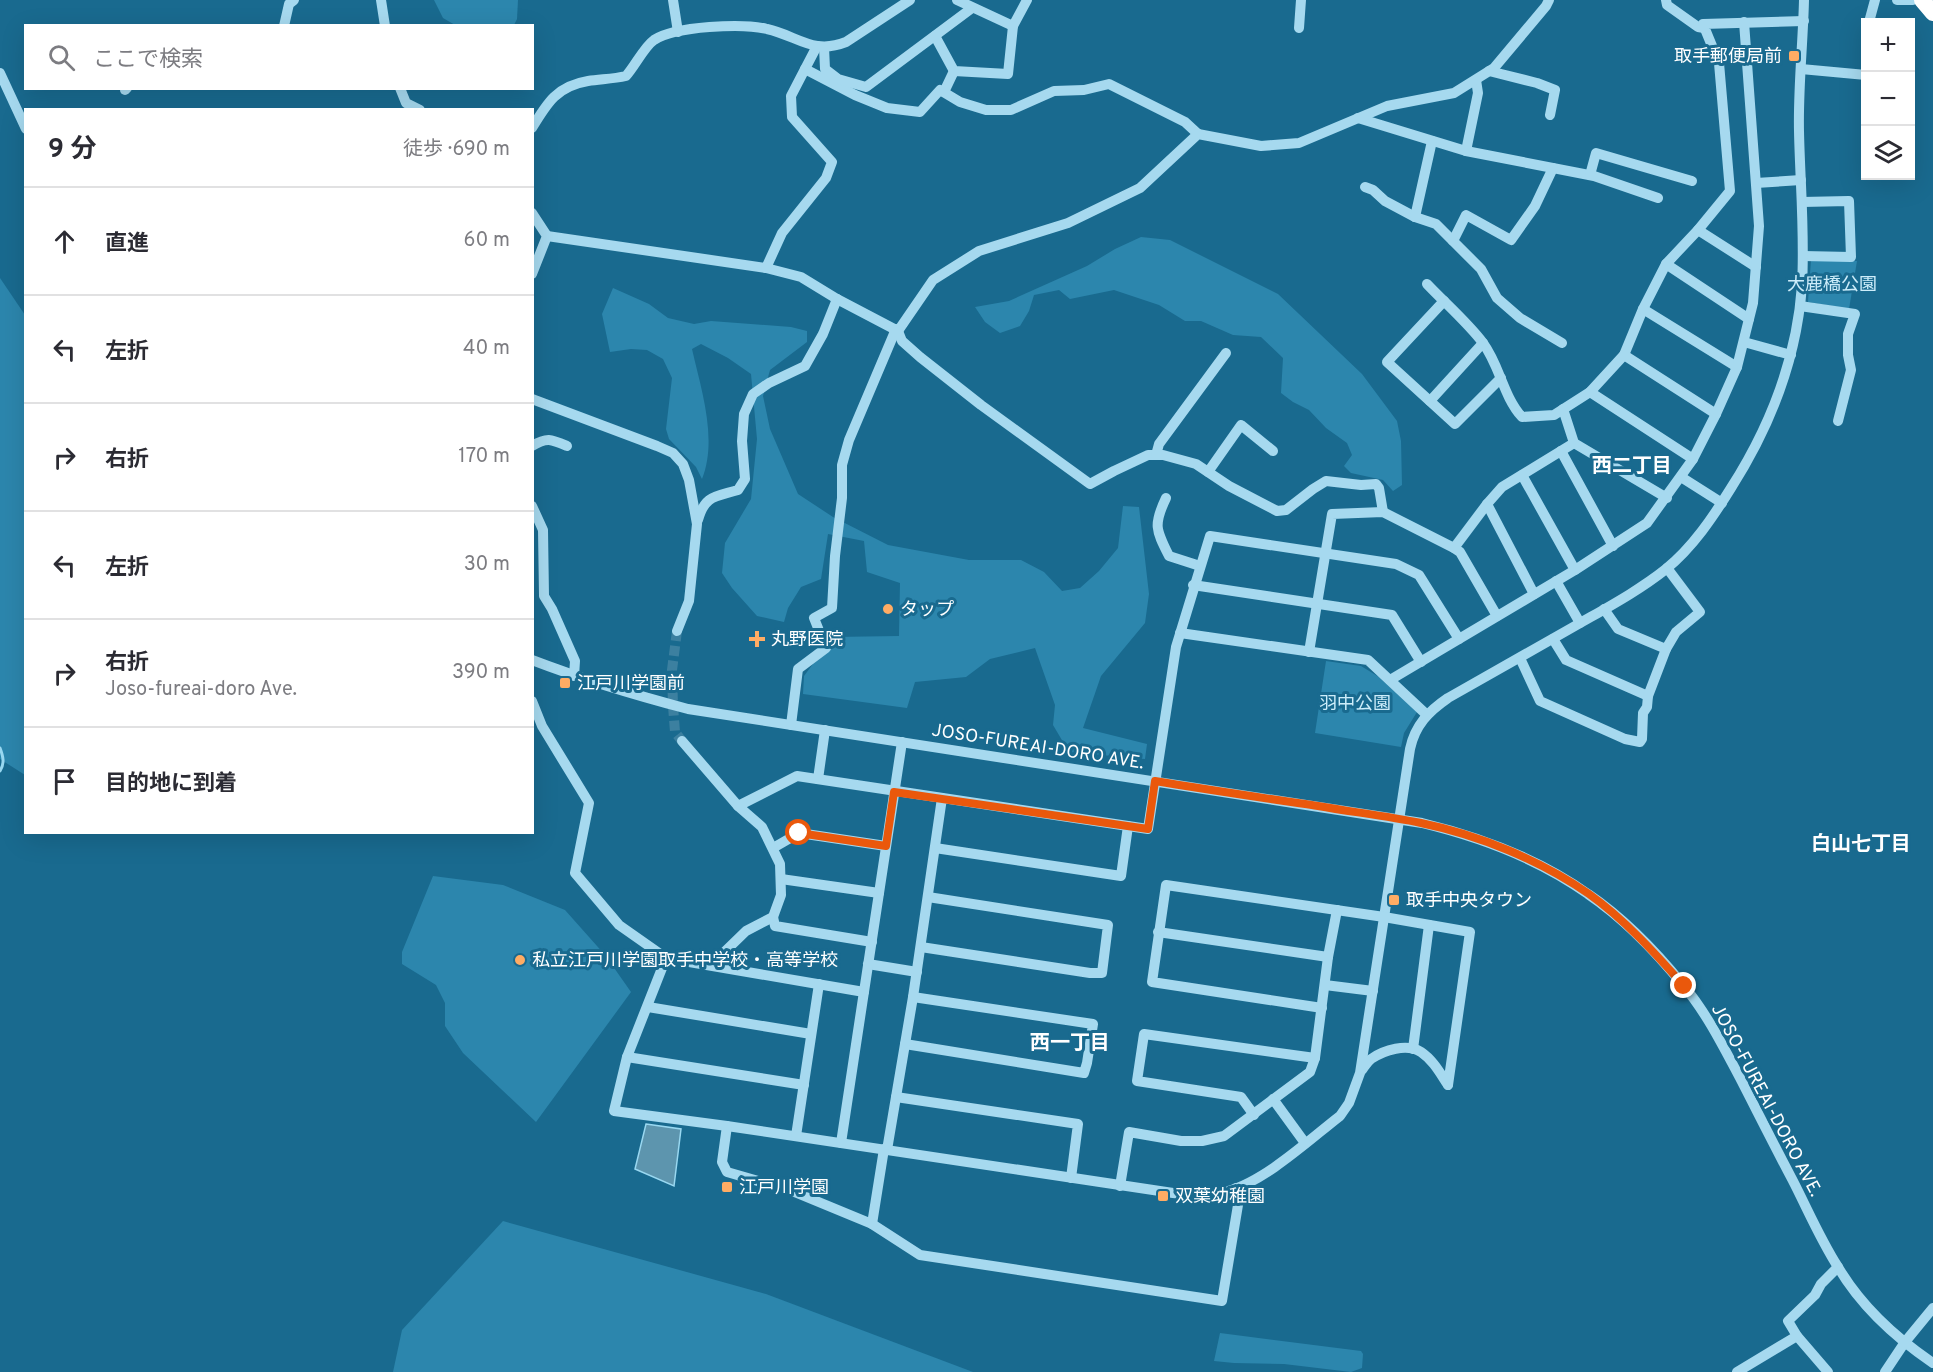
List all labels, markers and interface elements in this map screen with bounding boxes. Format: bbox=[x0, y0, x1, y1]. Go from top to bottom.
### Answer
map controls bbox=[1861, 18, 1915, 180]
button: + bbox=[1861, 18, 1915, 72]
search box bbox=[24, 24, 534, 90]
icon: search bbox=[45, 41, 78, 74]
place label: 取手郵便局前 bbox=[1674, 46, 1782, 69]
text: ここで検索 bbox=[93, 47, 203, 74]
marker: 取手郵便局前 bbox=[1787, 49, 1801, 63]
button: − bbox=[1861, 72, 1915, 126]
button: layers bbox=[1861, 126, 1915, 180]
text: 9 分 bbox=[48, 134, 96, 167]
text: 徒歩 · 690 m bbox=[403, 137, 510, 163]
icon: ahead bbox=[48, 225, 81, 258]
text: 60 m bbox=[464, 228, 510, 254]
text: 直進 bbox=[105, 231, 149, 258]
park label: 大鹿橋公園 bbox=[1787, 274, 1877, 297]
icon: left bbox=[48, 333, 81, 366]
text: 40 m bbox=[463, 336, 510, 362]
text: 左折 bbox=[105, 339, 149, 366]
icon: right bbox=[48, 441, 81, 474]
text: 170 m bbox=[458, 444, 510, 470]
text: 右折 bbox=[105, 447, 149, 474]
district label: 西二丁目 bbox=[1592, 454, 1672, 480]
icon: left bbox=[48, 549, 81, 582]
text: 30 m bbox=[464, 552, 510, 578]
text: 左折 bbox=[105, 555, 149, 582]
place label: タップ bbox=[900, 599, 954, 622]
marker: タップ bbox=[881, 602, 895, 616]
place label: 丸野医院 bbox=[771, 629, 843, 652]
marker: 丸野医院 bbox=[748, 630, 766, 648]
text: 右折 bbox=[105, 650, 149, 677]
icon: right bbox=[48, 657, 81, 690]
text: 390 m bbox=[452, 660, 510, 686]
place label: 江戸川学園前 bbox=[577, 673, 685, 696]
marker: 江戸川学園前 bbox=[558, 676, 572, 690]
text: Joso-fureai-doro Ave. bbox=[105, 677, 297, 703]
park label: 羽中公園 bbox=[1319, 693, 1391, 716]
street label: JOSO-FUREAI-DORO AVE. bbox=[930, 719, 1146, 776]
icon: arrive bbox=[48, 765, 81, 798]
text: 目的地に到着 bbox=[105, 771, 237, 798]
route start bbox=[785, 819, 811, 845]
district label: 白山七丁目 bbox=[1811, 832, 1911, 858]
place label: 取手中央タウン bbox=[1406, 890, 1532, 913]
marker: 取手中央タウン bbox=[1387, 893, 1401, 907]
place label: 私立江戸川学園取手中学校・高等学校 bbox=[532, 950, 838, 973]
marker: 私立江戸川学園取手中学校・高等学校 bbox=[513, 953, 527, 967]
route end bbox=[1670, 972, 1696, 998]
street label: JOSO-FUREAI-DORO AVE. bbox=[1705, 1000, 1826, 1201]
district label: 西一丁目 bbox=[1030, 1031, 1110, 1057]
place label: 江戸川学園 bbox=[739, 1177, 829, 1200]
marker: 江戸川学園 bbox=[720, 1180, 734, 1194]
place label: 双葉幼稚園 bbox=[1175, 1186, 1265, 1209]
marker: 双葉幼稚園 bbox=[1156, 1189, 1170, 1203]

